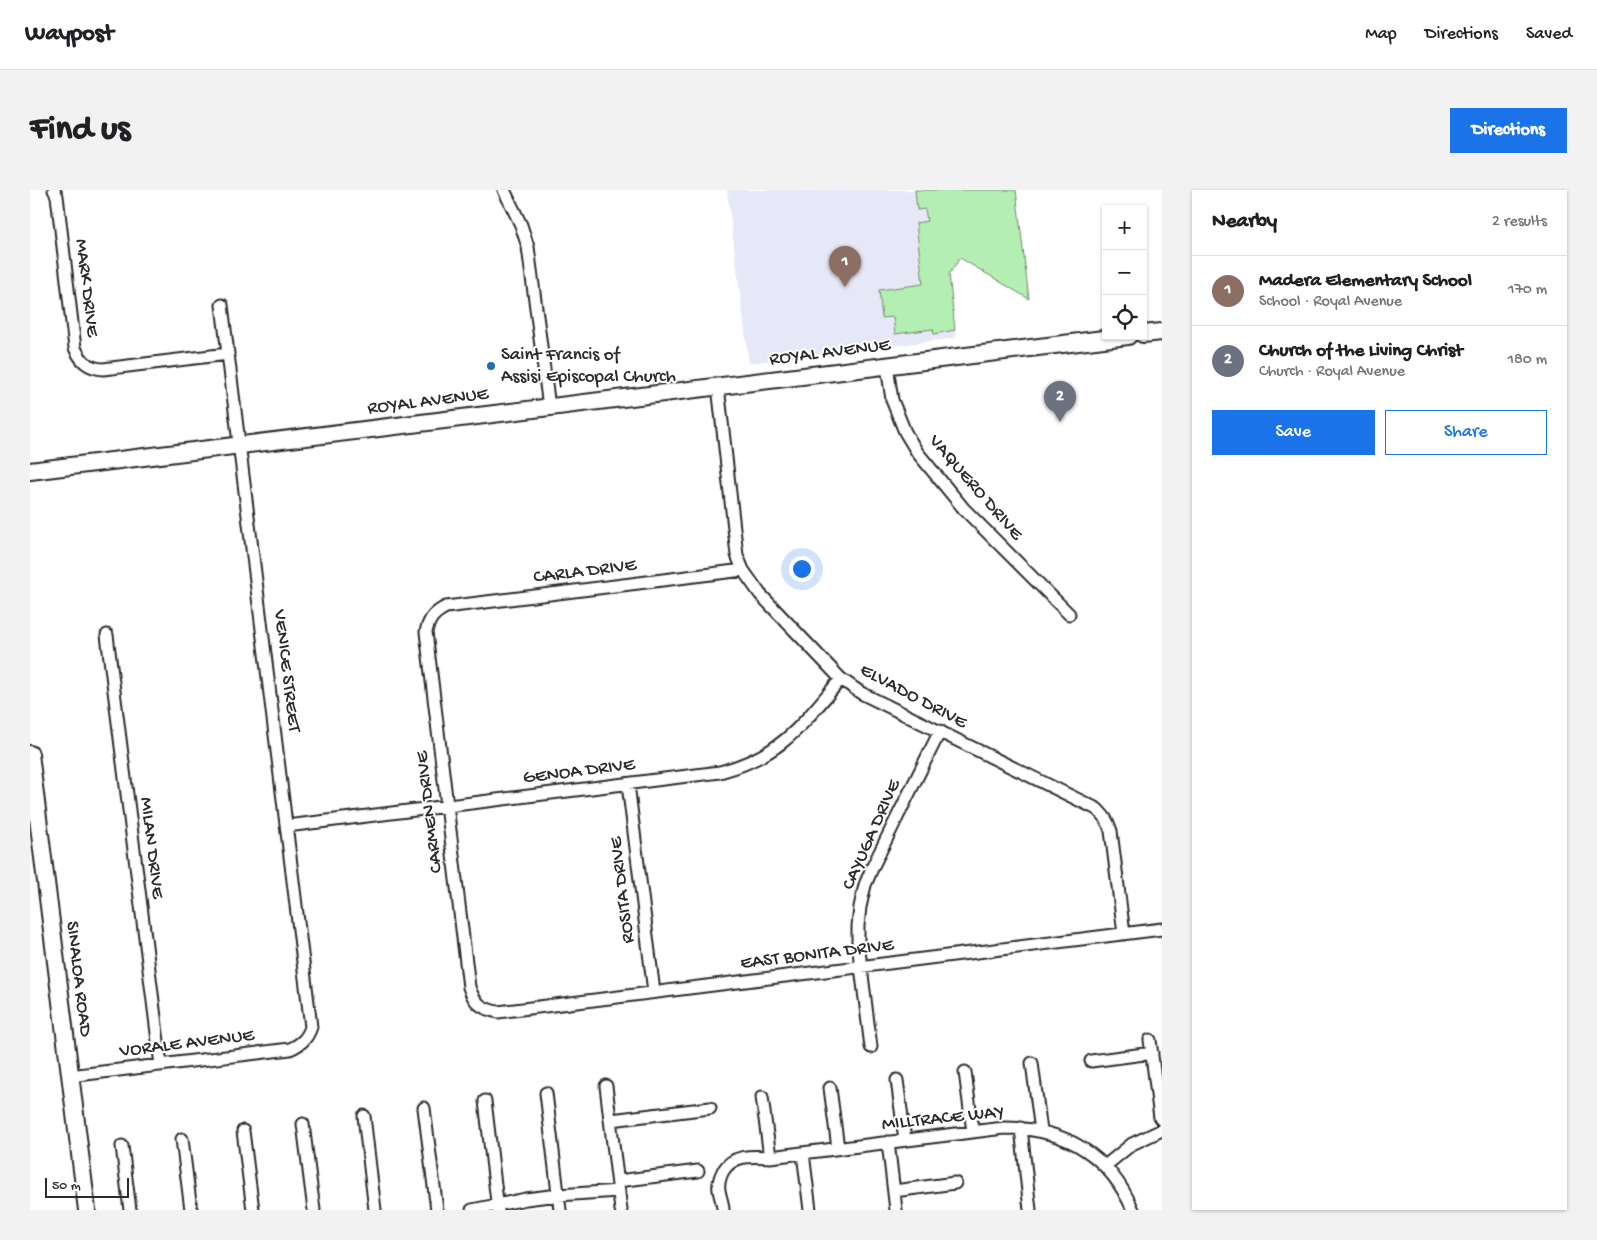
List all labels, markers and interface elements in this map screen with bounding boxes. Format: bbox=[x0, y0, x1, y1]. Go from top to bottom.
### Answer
text: Waypost bbox=[25, 20, 113, 49]
text: Map bbox=[1365, 24, 1397, 45]
text: Directions bbox=[1425, 24, 1498, 45]
text: Saved bbox=[1526, 24, 1572, 45]
button: Directions bbox=[1450, 108, 1567, 153]
text: Find us bbox=[30, 110, 130, 151]
map controls bbox=[1102, 205, 1147, 340]
button: + bbox=[1102, 205, 1147, 250]
text: Nearby bbox=[1212, 210, 1277, 235]
text: 2 results bbox=[1492, 213, 1547, 232]
street label: MARK DRIVE bbox=[69, 238, 104, 339]
pin: 1 bbox=[829, 246, 861, 287]
button: − bbox=[1102, 250, 1147, 295]
text: Madera Elementary School bbox=[1259, 270, 1472, 293]
text: 1 bbox=[1225, 281, 1231, 300]
text: 170 m bbox=[1508, 281, 1547, 300]
text: School · Royal Avenue bbox=[1259, 293, 1402, 312]
button: locate bbox=[1102, 295, 1147, 340]
street label: ROYAL AVENUE bbox=[768, 334, 893, 372]
text: Church of the Living Christ bbox=[1259, 340, 1463, 363]
place label: Saint Francis of Assisi Episcopal Church bbox=[501, 344, 676, 389]
text: 2 bbox=[1224, 351, 1232, 370]
text: 180 m bbox=[1508, 351, 1547, 370]
marker: Saint Francis of Assisi Episcopal Church bbox=[485, 360, 497, 372]
text: Church · Royal Avenue bbox=[1259, 363, 1405, 382]
pin: 2 bbox=[1044, 381, 1076, 422]
street label: ROYAL AVENUE bbox=[366, 383, 491, 421]
button: Save bbox=[1212, 410, 1375, 455]
button: Share bbox=[1385, 410, 1547, 455]
street label: VAQUERO DRIVE bbox=[922, 430, 1028, 546]
street label: CARLA DRIVE bbox=[532, 554, 639, 590]
your location bbox=[789, 556, 815, 582]
street label: VENICE STREET bbox=[267, 608, 305, 734]
street label: ELVADO DRIVE bbox=[855, 659, 972, 735]
street label: CARMEN DRIVE bbox=[411, 749, 449, 874]
street label: GENOA DRIVE bbox=[522, 754, 637, 790]
street label: CAYUGA DRIVE bbox=[837, 775, 907, 894]
street label: MILAN DRIVE bbox=[133, 796, 169, 901]
street label: ROSITA DRIVE bbox=[605, 834, 641, 945]
street label: SINALOA ROAD bbox=[60, 920, 97, 1039]
street label: EAST BONITA DRIVE bbox=[739, 934, 896, 976]
street label: VORALE AVENUE bbox=[117, 1024, 257, 1064]
street label: MILLTRACE WAY bbox=[881, 1101, 1006, 1137]
scale bar bbox=[45, 1175, 129, 1198]
text: 50 m bbox=[52, 1178, 81, 1195]

